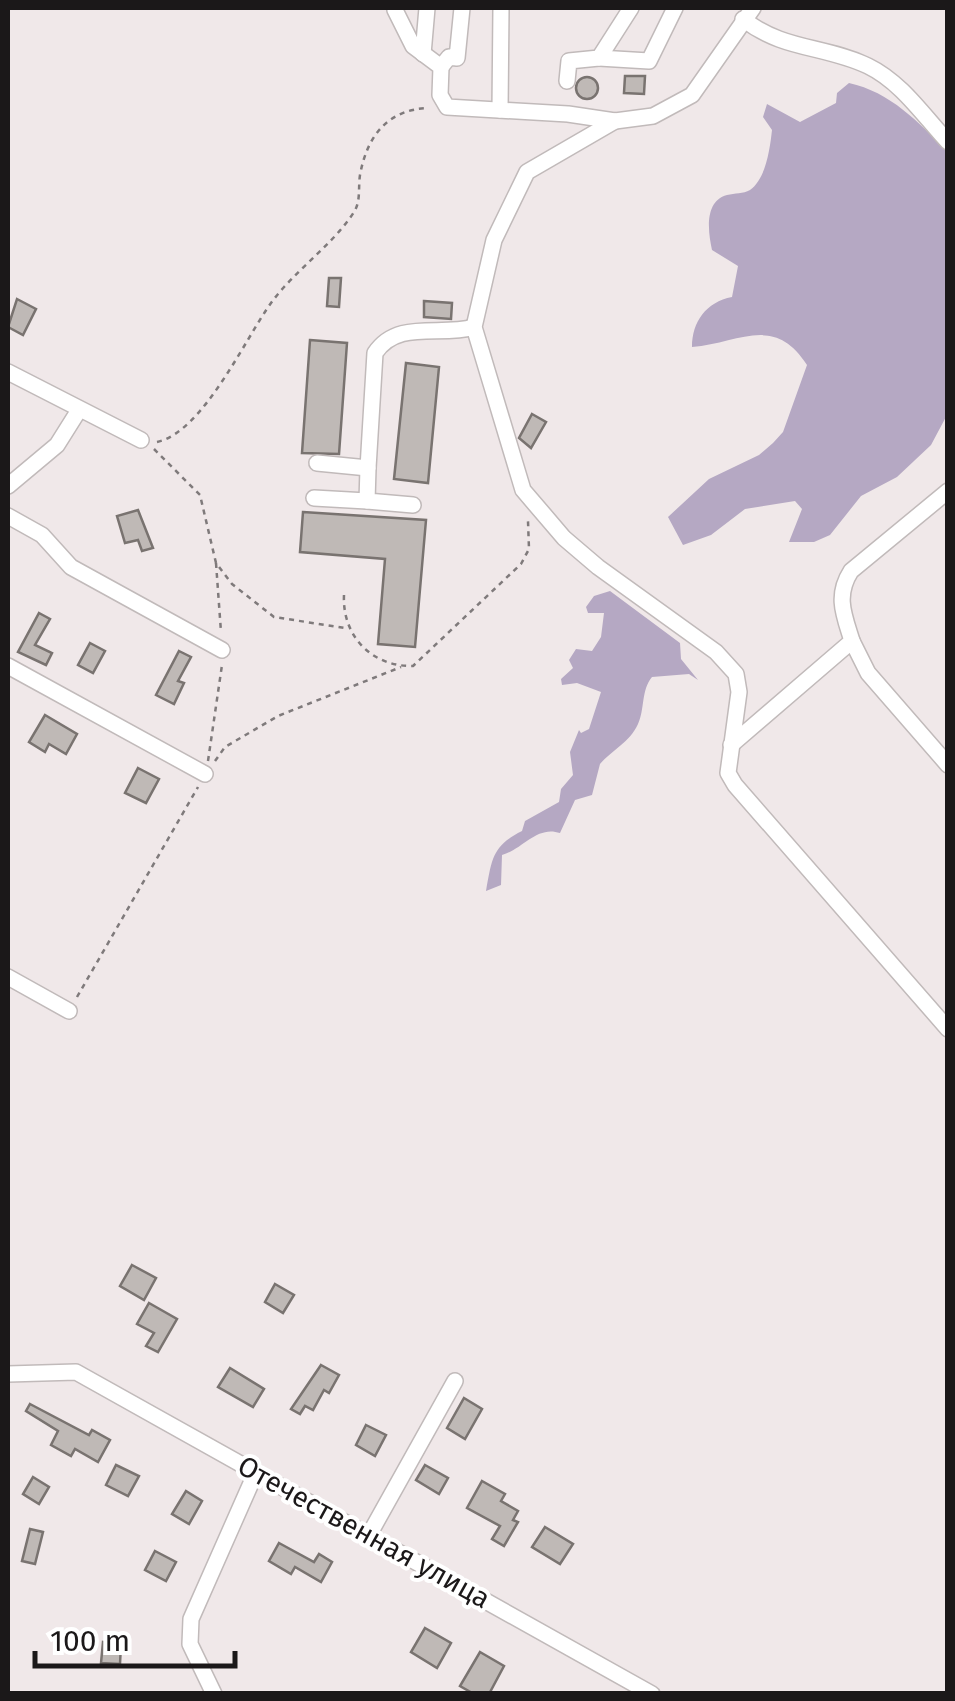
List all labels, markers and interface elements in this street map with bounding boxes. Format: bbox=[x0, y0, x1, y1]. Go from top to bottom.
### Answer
street label: Отечественная улица bbox=[232, 1449, 496, 1615]
scale bar bbox=[35, 1606, 235, 1668]
text: 100 m bbox=[50, 1623, 130, 1659]

